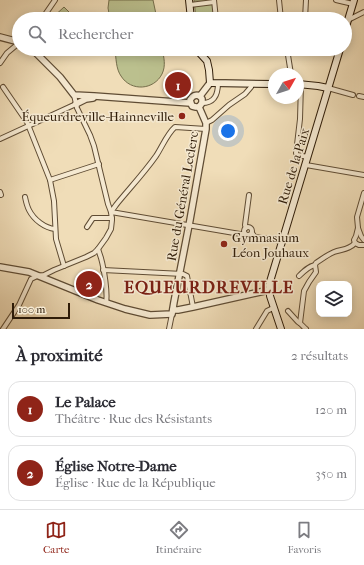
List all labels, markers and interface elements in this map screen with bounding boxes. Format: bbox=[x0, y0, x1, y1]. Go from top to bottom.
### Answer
search box bbox=[12, 12, 352, 56]
icon: search bbox=[26, 23, 48, 45]
text: Rechercher bbox=[58, 25, 133, 43]
north arrow bbox=[268, 68, 304, 104]
pin: 1 bbox=[165, 70, 191, 100]
place label: Équeurdreville-Hainneville bbox=[21, 109, 175, 124]
marker: Équeurdreville-Hainneville bbox=[177, 111, 187, 121]
your location bbox=[218, 121, 238, 141]
street label: Rue de la Paix bbox=[275, 126, 312, 206]
street label: Rue du Général Leclerc bbox=[164, 130, 201, 262]
place label: Gymnasium Léon Jouhaux bbox=[232, 230, 309, 260]
marker: Gymnasium Léon Jouhaux bbox=[219, 239, 229, 249]
pin: 2 bbox=[76, 269, 102, 299]
district label: EQUEURDREVILLE bbox=[124, 277, 294, 297]
map controls bbox=[316, 281, 352, 317]
button: layers bbox=[316, 281, 352, 317]
scale bar bbox=[12, 301, 70, 320]
text: 100 m bbox=[18, 303, 46, 316]
text: À proximité bbox=[16, 345, 103, 365]
text: 2 résultats bbox=[291, 348, 348, 363]
text: Le Palace bbox=[55, 393, 116, 411]
text: 1 bbox=[28, 402, 32, 417]
text: 120 m bbox=[315, 402, 347, 417]
text: Théâtre · Rue des Résistants bbox=[55, 411, 212, 426]
text: Église Notre-Dame bbox=[55, 457, 177, 475]
text: 2 bbox=[27, 466, 33, 481]
text: 350 m bbox=[315, 466, 347, 481]
text: Église · Rue de la République bbox=[55, 475, 216, 490]
tab: Carte bbox=[43, 519, 70, 556]
tab: Itinéraire bbox=[155, 519, 202, 556]
tab: Favoris bbox=[288, 519, 321, 556]

